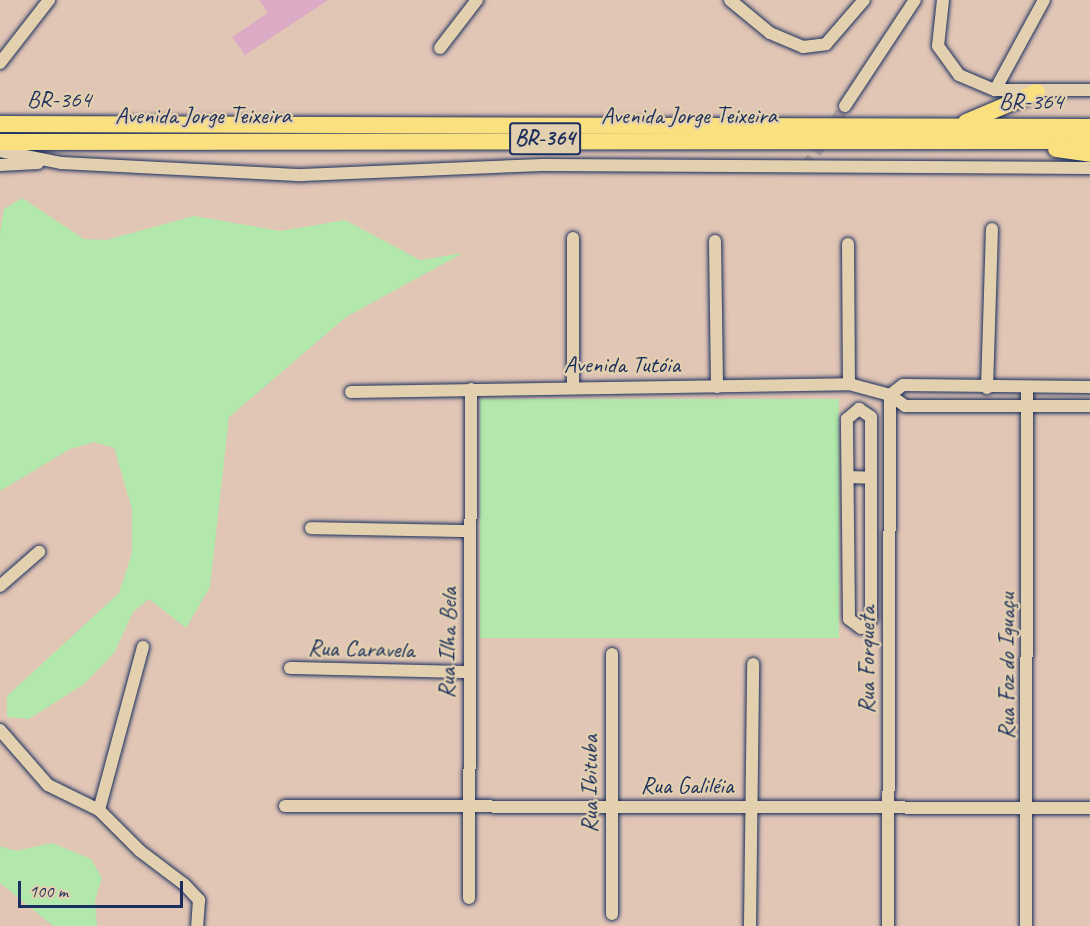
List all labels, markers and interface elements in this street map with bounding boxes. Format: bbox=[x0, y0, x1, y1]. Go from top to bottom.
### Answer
street label: BR-364 bbox=[27, 86, 91, 114]
street label: BR-364 bbox=[999, 88, 1063, 116]
street label: Avenida Jorge Teixeira bbox=[116, 102, 290, 130]
street label: Avenida Jorge Teixeira bbox=[602, 102, 776, 130]
road number: BR-364 bbox=[509, 120, 581, 158]
street label: Avenida Tutóia bbox=[564, 351, 680, 379]
street label: Rua Ilha Bela bbox=[433, 587, 463, 699]
street label: Rua Foz do Iguaçu bbox=[993, 593, 1021, 739]
street label: Rua Forqueta bbox=[853, 606, 881, 714]
street label: Rua Caravela bbox=[307, 634, 415, 664]
street label: Rua Ibituba bbox=[576, 735, 604, 833]
street label: Rua Galiléia bbox=[640, 772, 734, 800]
scale bar bbox=[21, 869, 186, 907]
text: 100 m bbox=[29, 880, 68, 902]

